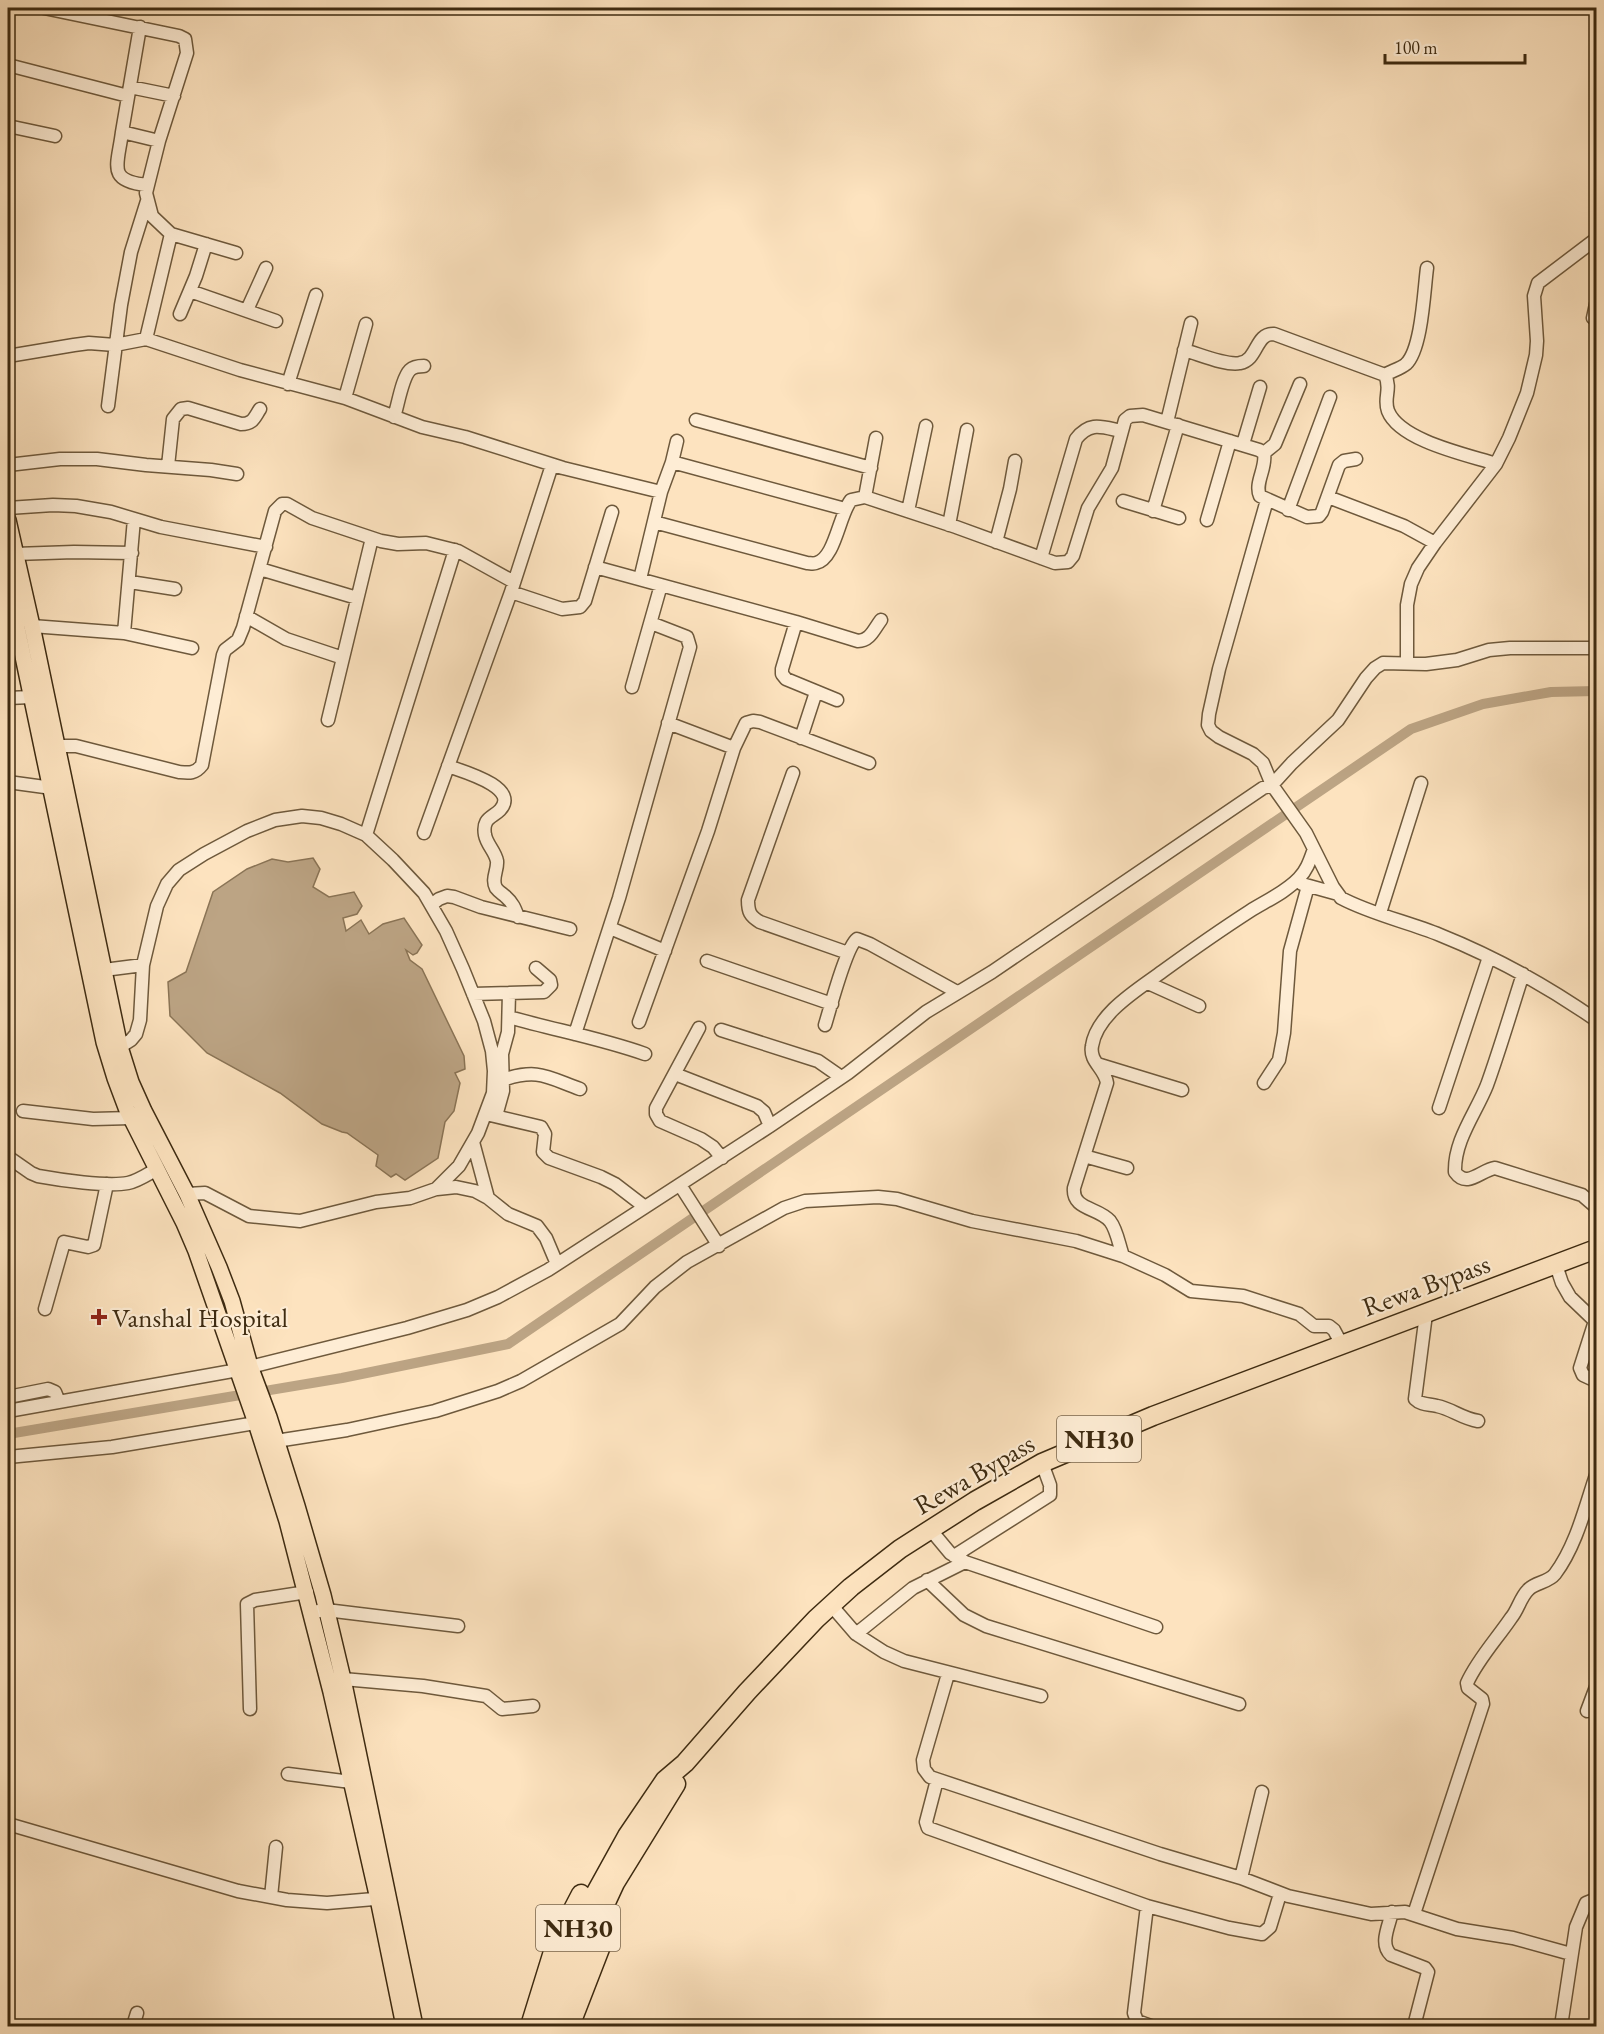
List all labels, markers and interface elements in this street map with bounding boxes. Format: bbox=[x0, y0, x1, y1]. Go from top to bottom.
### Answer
scale bar bbox=[1385, 27, 1524, 65]
text: 100 m bbox=[1394, 36, 1438, 59]
street label: Rewa Bypass bbox=[1357, 1246, 1495, 1324]
place label: Vanshal Hospital bbox=[112, 1300, 288, 1335]
marker: Vanshal Hospital bbox=[90, 1308, 108, 1326]
road number: NH30 bbox=[1057, 1416, 1141, 1462]
street label: Rewa Bypass bbox=[907, 1425, 1041, 1523]
road number: NH30 bbox=[536, 1905, 620, 1951]

